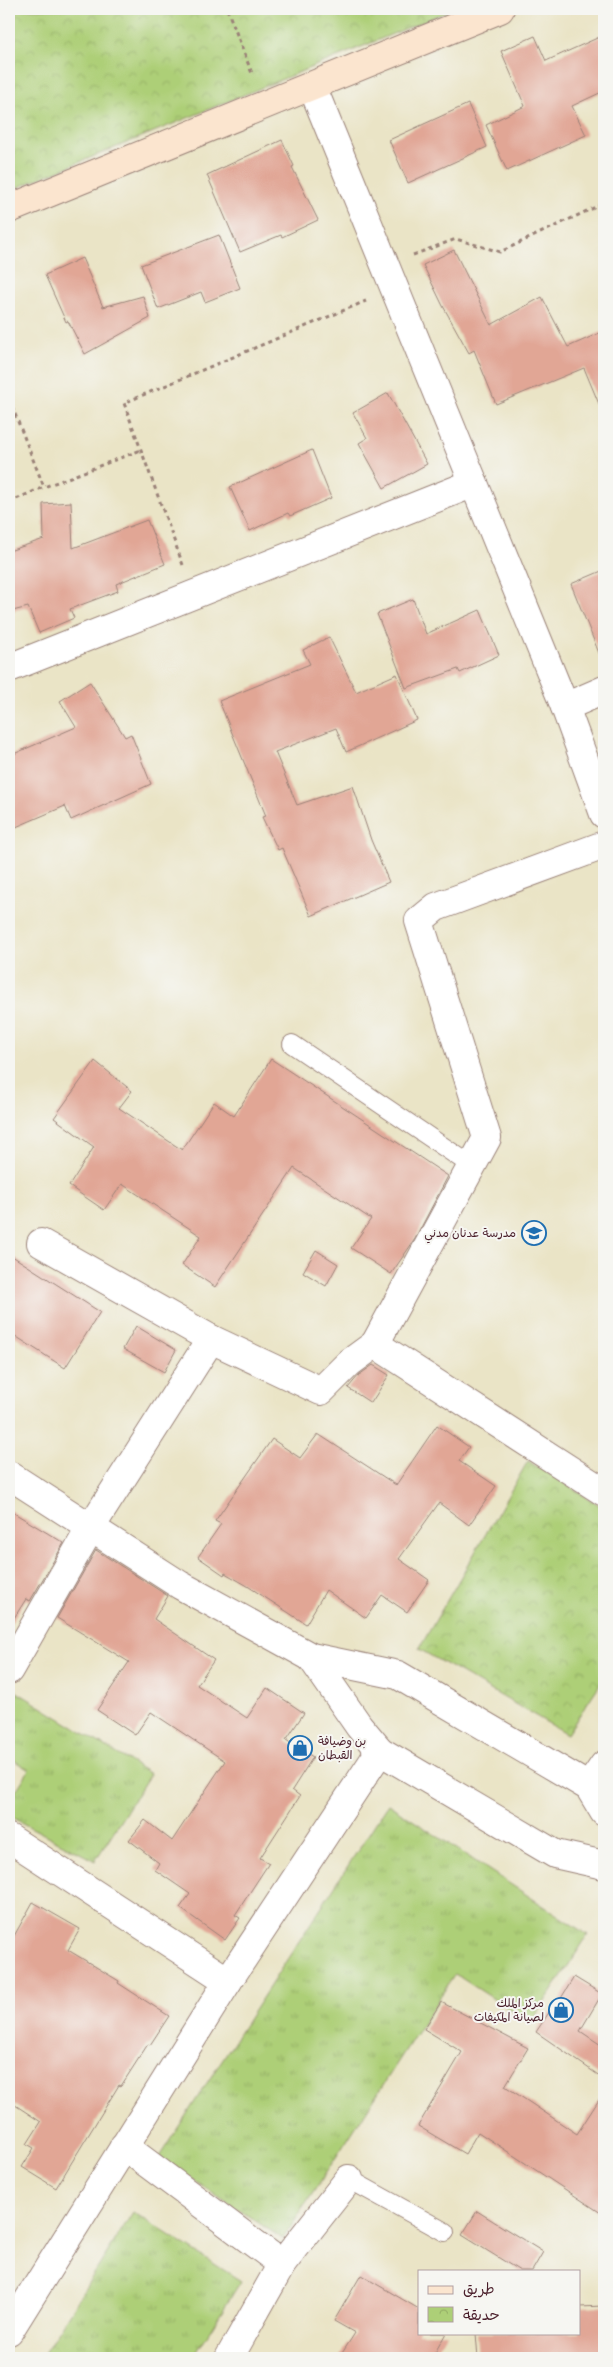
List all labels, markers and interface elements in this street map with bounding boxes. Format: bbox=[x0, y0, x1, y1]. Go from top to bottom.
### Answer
school or university icon: مدرسة عدنان مدني bbox=[521, 1220, 547, 1246]
place label: مدرسة عدنان مدني bbox=[424, 1225, 516, 1244]
place label: بن وضيافة القبطان bbox=[318, 1733, 366, 1763]
shop icon: بن وضيافة القبطان bbox=[287, 1735, 313, 1761]
place label: مركز الملك لصيانة المكيفات bbox=[474, 1995, 544, 2024]
shop icon: مركز الملك لصيانة المكيفات bbox=[548, 1997, 574, 2023]
legend bbox=[418, 2270, 580, 2334]
text: طريق bbox=[463, 2279, 495, 2298]
text: حديقة bbox=[463, 2305, 500, 2324]

